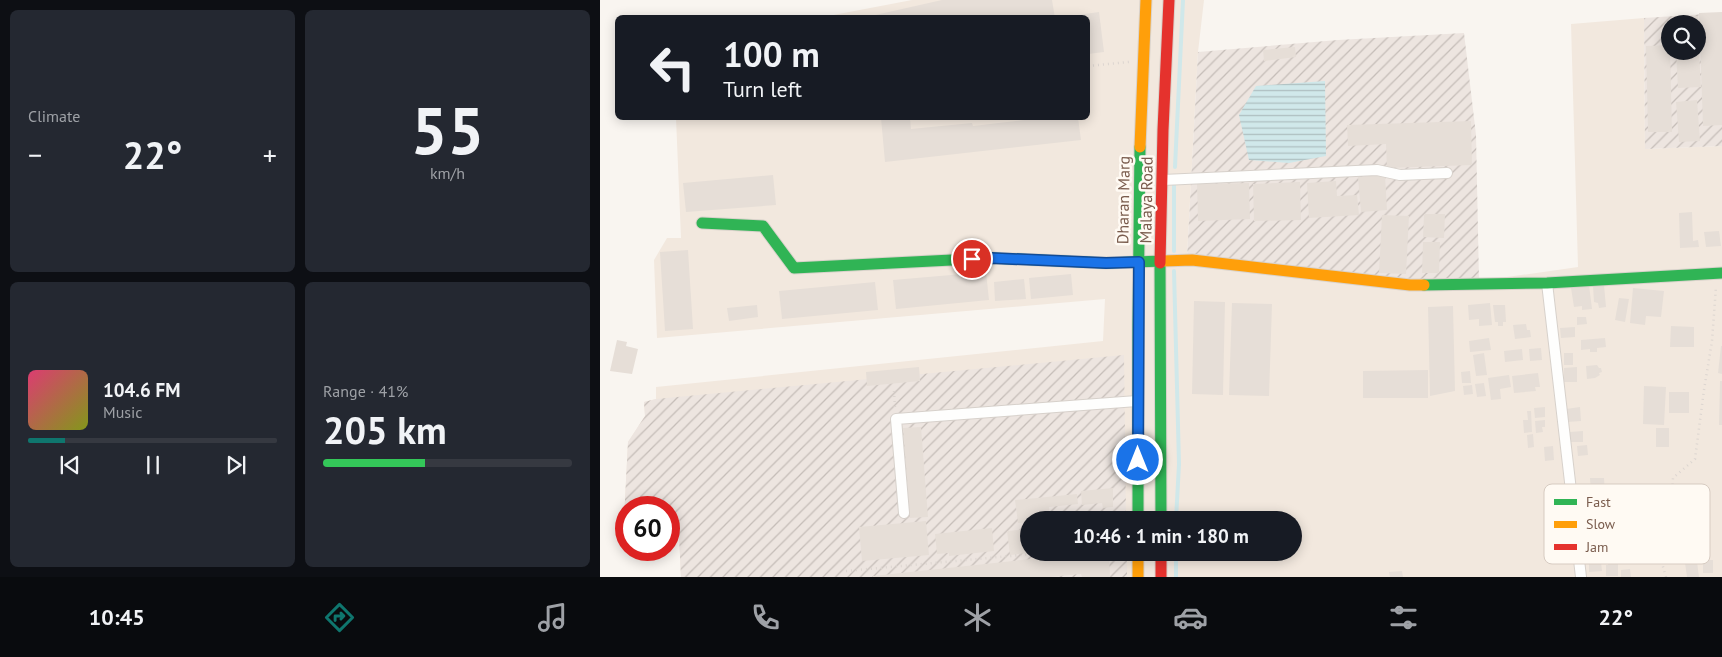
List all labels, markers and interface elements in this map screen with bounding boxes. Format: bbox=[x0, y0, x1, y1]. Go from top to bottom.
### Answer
map controls bbox=[1661, 15, 1706, 60]
button: search bbox=[1661, 15, 1706, 60]
text: 100 m bbox=[723, 31, 820, 77]
icon: left bbox=[640, 35, 705, 100]
text: Turn left bbox=[723, 75, 802, 103]
text: 55 bbox=[411, 88, 484, 172]
text: Climate bbox=[28, 106, 80, 126]
text: 22° bbox=[123, 130, 182, 179]
text: − bbox=[28, 136, 42, 173]
text: + bbox=[263, 136, 277, 173]
street label: Dharan Marg bbox=[1112, 156, 1134, 244]
street label: Malaya Road bbox=[1135, 156, 1157, 244]
text: km/h bbox=[430, 163, 465, 183]
pin bbox=[951, 238, 993, 280]
icon: arrive bbox=[958, 245, 986, 273]
text: 104.6 FM bbox=[103, 378, 180, 402]
text: Range · 41% bbox=[323, 381, 408, 401]
text: Music bbox=[103, 402, 143, 422]
text: 205 km bbox=[323, 405, 447, 454]
position arrow bbox=[1111, 433, 1163, 485]
icon: previous bbox=[56, 451, 84, 479]
icon: pause bbox=[139, 451, 167, 479]
icon: next bbox=[222, 451, 250, 479]
legend bbox=[1544, 484, 1710, 564]
text: Fast bbox=[1586, 493, 1611, 511]
speed limit sign: 60 bbox=[615, 496, 680, 561]
text: Slow bbox=[1586, 515, 1616, 533]
text: 10:46 · 1 min · 180 m bbox=[1073, 524, 1249, 548]
text: Jam bbox=[1585, 538, 1608, 556]
icon: directions bbox=[322, 600, 357, 635]
icon: music bbox=[535, 600, 570, 635]
icon: phone bbox=[748, 600, 783, 635]
icon: climate bbox=[960, 600, 995, 635]
icon: car bbox=[1173, 600, 1208, 635]
icon: filters bbox=[1386, 600, 1421, 635]
text: 10:45 bbox=[89, 603, 145, 631]
text: 22° bbox=[1598, 603, 1633, 631]

